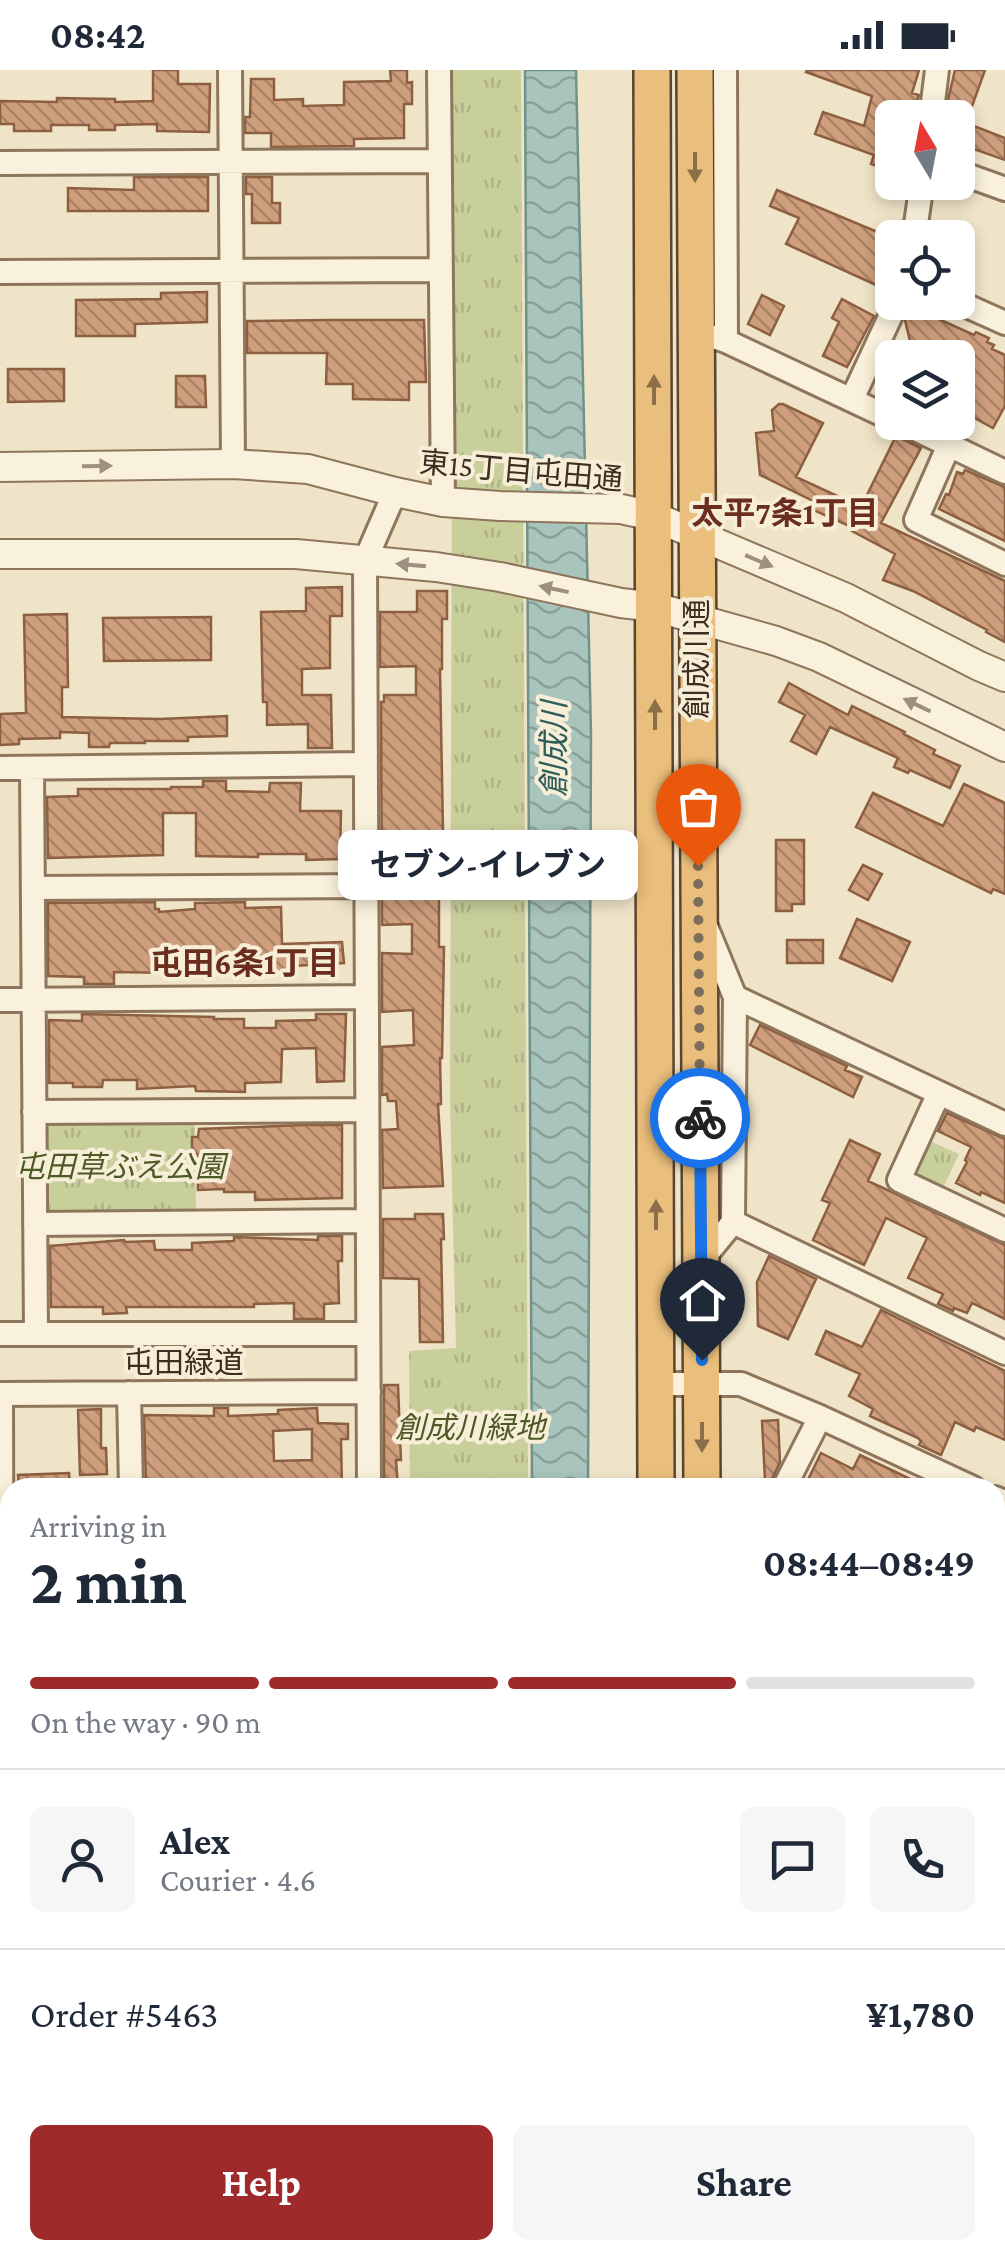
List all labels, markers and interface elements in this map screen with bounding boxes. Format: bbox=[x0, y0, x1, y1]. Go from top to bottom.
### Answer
text: 08:42 bbox=[50, 14, 145, 56]
north arrow bbox=[875, 100, 975, 200]
map controls bbox=[875, 100, 975, 440]
one-way arrow bbox=[687, 152, 703, 184]
button: locate bbox=[875, 220, 975, 320]
button: layers bbox=[875, 340, 975, 440]
one-way arrow bbox=[645, 374, 661, 406]
street label: 東15丁目屯田通 bbox=[418, 445, 624, 496]
one-way arrow bbox=[82, 458, 114, 474]
district label: 太平7条1丁目 bbox=[691, 495, 879, 531]
one-way arrow bbox=[744, 553, 774, 569]
one-way arrow bbox=[394, 556, 426, 572]
one-way arrow bbox=[538, 581, 569, 596]
street label: 創成川通 bbox=[680, 599, 713, 719]
one-way arrow bbox=[902, 696, 931, 713]
water label: 創成川 bbox=[536, 698, 572, 797]
one-way arrow bbox=[647, 699, 663, 731]
pin bbox=[656, 764, 741, 867]
icon: bag bbox=[671, 779, 726, 834]
callout: セブン-イレブン bbox=[338, 831, 638, 901]
text: セブン-イレブン bbox=[370, 847, 606, 883]
district label: 屯田6条1丁目 bbox=[150, 945, 340, 981]
courier bbox=[650, 1068, 750, 1168]
icon: bike bbox=[673, 1091, 728, 1146]
park label: 屯田草ぶえ公園 bbox=[15, 1150, 229, 1183]
one-way arrow bbox=[648, 1199, 664, 1231]
pin bbox=[660, 1258, 745, 1361]
icon: home bbox=[675, 1273, 730, 1328]
street label: 屯田緑道 bbox=[124, 1346, 244, 1379]
park label: 創成川緑地 bbox=[395, 1411, 548, 1444]
one-way arrow bbox=[694, 1422, 710, 1454]
text: Arriving in bbox=[30, 1508, 167, 1544]
text: 08:44–08:49 bbox=[763, 1542, 975, 1584]
text: 2 min bbox=[30, 1545, 187, 1617]
text: On the way · 90 m bbox=[30, 1704, 261, 1740]
button: person bbox=[30, 1807, 135, 1912]
button: chat bbox=[740, 1807, 845, 1912]
button: phone bbox=[870, 1807, 975, 1912]
text: Alex bbox=[160, 1820, 230, 1862]
text: Courier · 4.6 bbox=[160, 1862, 316, 1898]
text: Order #5463 bbox=[30, 1993, 218, 2035]
text: ¥1,780 bbox=[866, 1993, 975, 2035]
button: Help bbox=[30, 2125, 493, 2240]
button: Share bbox=[513, 2125, 975, 2240]

